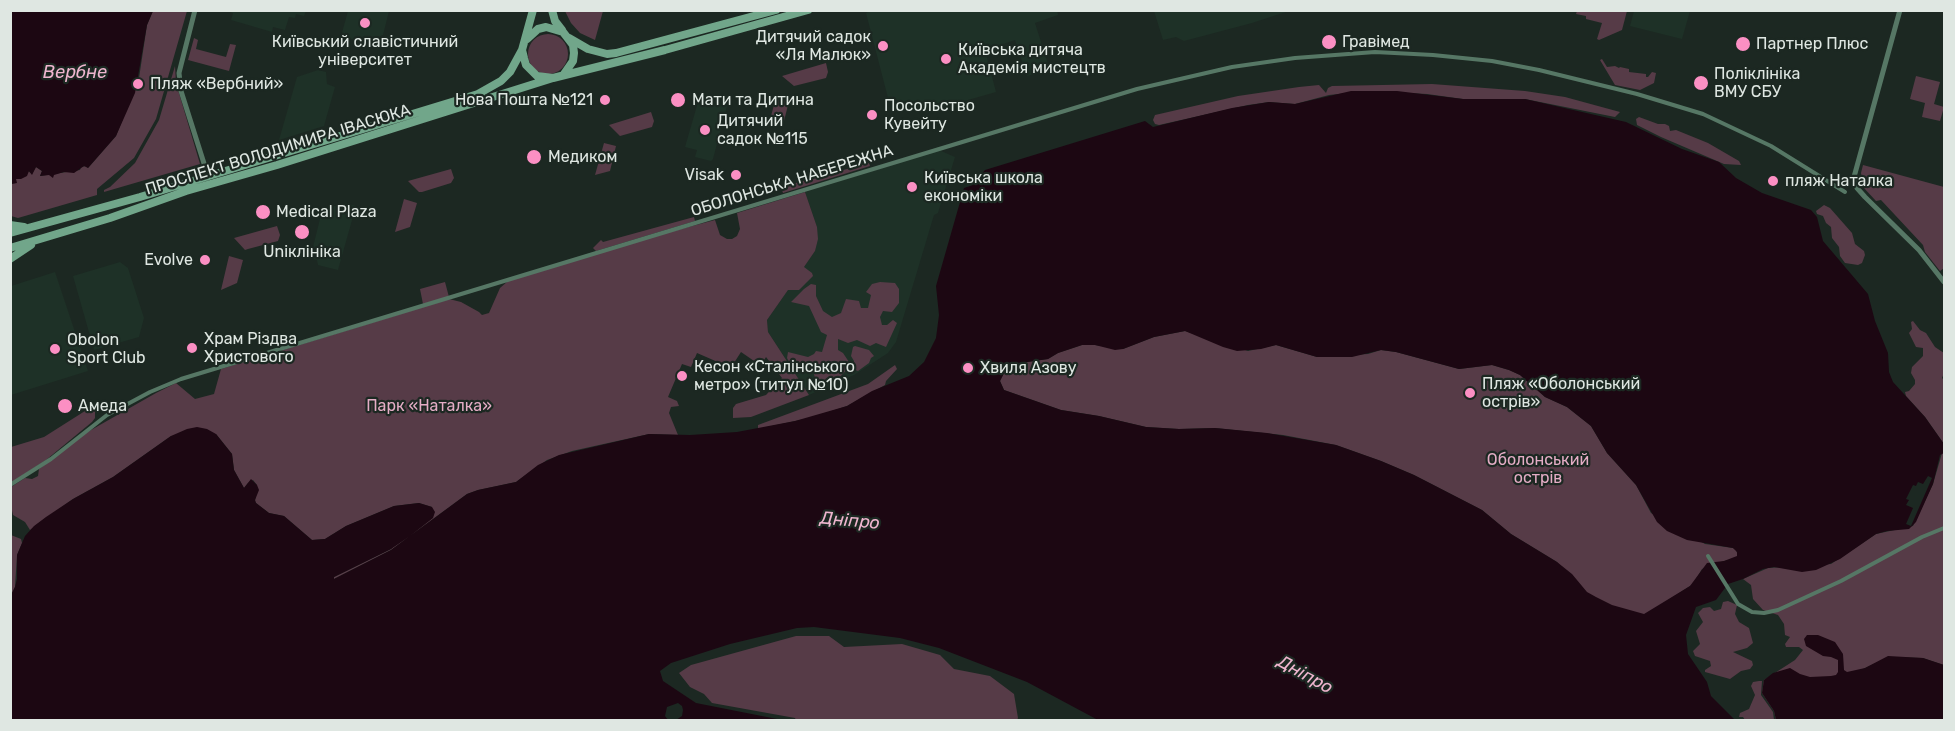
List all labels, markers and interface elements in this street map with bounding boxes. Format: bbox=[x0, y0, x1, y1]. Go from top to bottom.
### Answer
marker: Київський славістичний університет bbox=[358, 16, 372, 30]
place label: Дитячий садок «Ля Малюк» bbox=[756, 27, 871, 65]
place label: Київський славістичний університет bbox=[272, 32, 458, 70]
place label: Гравімед bbox=[1342, 32, 1410, 52]
marker: Гравімед bbox=[1320, 33, 1338, 51]
place label: Партнер Плюс bbox=[1756, 34, 1868, 54]
marker: Партнер Плюс bbox=[1734, 35, 1752, 53]
marker: Дитячий садок «Ля Малюк» bbox=[876, 39, 890, 53]
place label: Київська дитяча Академія мистецтв bbox=[958, 40, 1106, 78]
marker: Київська дитяча Академія мистецтв bbox=[939, 52, 953, 66]
water label: Вербне bbox=[43, 62, 107, 84]
place label: Поліклініка ВМУ СБУ bbox=[1714, 64, 1800, 102]
place label: Пляж «Вербний» bbox=[150, 74, 283, 94]
marker: Поліклініка ВМУ СБУ bbox=[1692, 74, 1710, 92]
marker: Пляж «Вербний» bbox=[131, 77, 145, 91]
place label: Нова Пошта №121 bbox=[455, 90, 593, 110]
place label: Мати та Дитина bbox=[692, 90, 814, 110]
marker: Мати та Дитина bbox=[669, 91, 687, 109]
marker: Нова Пошта №121 bbox=[598, 93, 612, 107]
place label: Посольство Кувейту bbox=[884, 96, 975, 134]
street label: ПРОСПЕКТ ВОЛОДИМИРА ІВАСЮКА bbox=[143, 100, 413, 200]
marker: Посольство Кувейту bbox=[865, 108, 879, 122]
place label: Дитячий садок №115 bbox=[717, 111, 808, 149]
marker: Дитячий садок №115 bbox=[698, 123, 712, 137]
street label: ОБОЛОНСЬКА НАБЕРЕЖНА bbox=[689, 141, 895, 221]
place label: Медиком bbox=[548, 147, 617, 167]
marker: Медиком bbox=[525, 148, 543, 166]
place label: Visak bbox=[684, 165, 724, 185]
marker: Visak bbox=[729, 168, 743, 182]
place label: Київська школа економіки bbox=[924, 168, 1043, 206]
place label: пляж Наталка bbox=[1785, 171, 1893, 191]
marker: пляж Наталка bbox=[1766, 174, 1780, 188]
marker: Київська школа економіки bbox=[905, 180, 919, 194]
place label: Medical Plaza bbox=[276, 202, 376, 222]
marker: Medical Plaza bbox=[254, 203, 272, 221]
marker: Uniклініка bbox=[293, 223, 311, 241]
place label: Uniклініка bbox=[263, 242, 341, 262]
place label: Evolve bbox=[144, 250, 193, 270]
marker: Evolve bbox=[198, 253, 212, 267]
place label: Храм Різдва Христового bbox=[204, 329, 297, 367]
place label: Obolon Sport Club bbox=[67, 330, 146, 368]
marker: Храм Різдва Христового bbox=[185, 341, 199, 355]
marker: Obolon Sport Club bbox=[48, 342, 62, 356]
place label: Кесон «Сталінського метро» (титул №10) bbox=[694, 357, 855, 395]
place label: Хвиля Азову bbox=[980, 358, 1077, 378]
marker: Хвиля Азову bbox=[961, 361, 975, 375]
marker: Кесон «Сталінського метро» (титул №10) bbox=[675, 369, 689, 383]
place label: Пляж «Оболонський острів» bbox=[1482, 374, 1640, 412]
marker: Пляж «Оболонський острів» bbox=[1463, 386, 1477, 400]
place label: Амеда bbox=[78, 396, 127, 416]
park label: Парк «Наталка» bbox=[366, 396, 492, 416]
marker: Амеда bbox=[56, 397, 74, 415]
park label: Оболонський острів bbox=[1487, 450, 1589, 488]
water label: Дніпро bbox=[819, 508, 881, 534]
water label: Дніпро bbox=[1274, 651, 1336, 699]

